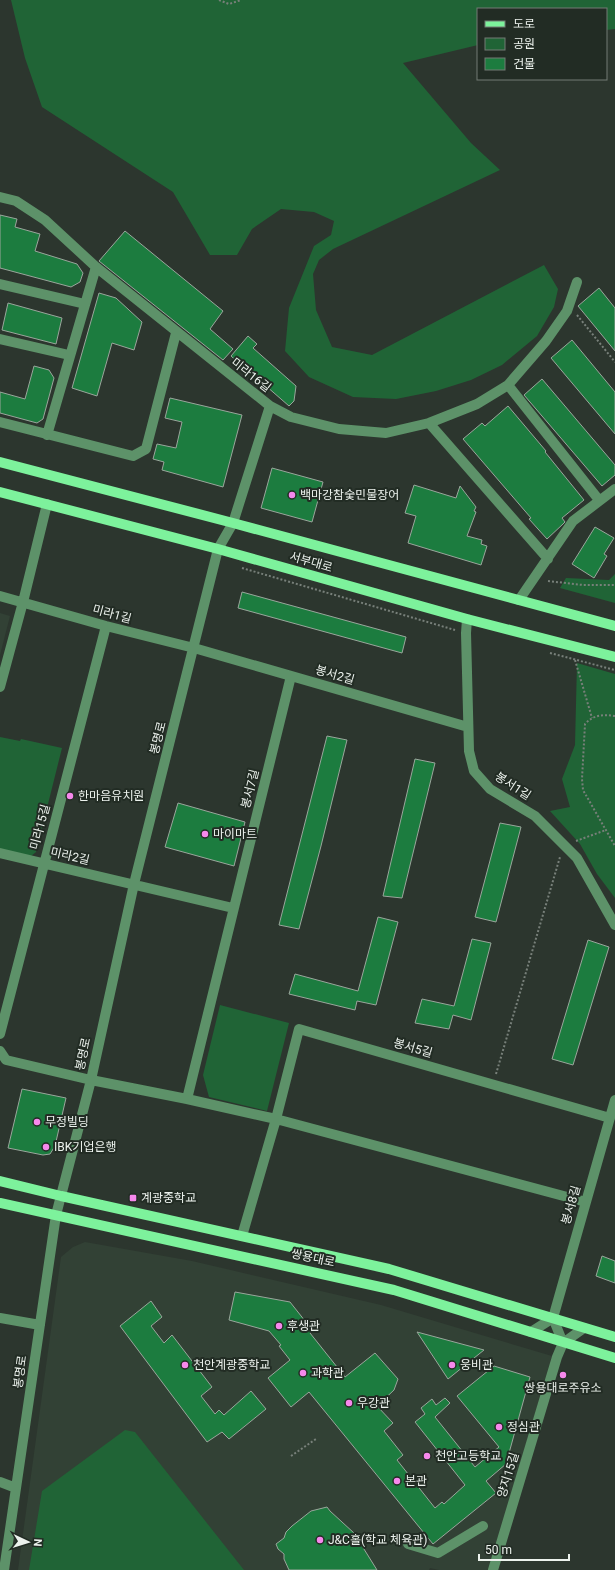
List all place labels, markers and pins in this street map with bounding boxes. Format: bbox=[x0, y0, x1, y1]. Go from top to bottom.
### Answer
place label: 백마강참숯민물장어 bbox=[300, 488, 399, 502]
marker: 백마강참숯민물장어 bbox=[287, 490, 297, 500]
place label: 한마음유치원 bbox=[78, 789, 144, 803]
marker: 한마음유치원 bbox=[65, 791, 75, 801]
place label: 마이마트 bbox=[213, 827, 257, 841]
marker: 마이마트 bbox=[200, 829, 210, 839]
place label: 무정빌딩 bbox=[45, 1115, 89, 1129]
marker: 무정빌딩 bbox=[32, 1117, 42, 1127]
place label: IBK기업은행 bbox=[54, 1140, 116, 1154]
marker: IBK기업은행 bbox=[41, 1142, 51, 1152]
place label: 계광중학교 bbox=[141, 1191, 196, 1205]
marker: 계광중학교 bbox=[128, 1193, 138, 1203]
place label: 후생관 bbox=[287, 1319, 320, 1333]
marker: 후생관 bbox=[274, 1321, 284, 1331]
place label: 천안계광중학교 bbox=[193, 1358, 270, 1372]
place label: 웅비관 bbox=[460, 1358, 493, 1372]
marker: 천안계광중학교 bbox=[180, 1360, 190, 1370]
marker: 웅비관 bbox=[447, 1360, 457, 1370]
place label: 과학관 bbox=[311, 1366, 344, 1380]
marker: 과학관 bbox=[298, 1368, 308, 1378]
marker: 쌍용대로주유소 bbox=[558, 1370, 568, 1380]
place label: 쌍용대로주유소 bbox=[524, 1381, 602, 1395]
place label: 우강관 bbox=[357, 1396, 390, 1410]
marker: 우강관 bbox=[344, 1398, 354, 1408]
place label: 정심관 bbox=[507, 1420, 540, 1434]
marker: 정심관 bbox=[494, 1422, 504, 1432]
place label: 천안고등학교 bbox=[435, 1449, 501, 1463]
marker: 천안고등학교 bbox=[422, 1451, 432, 1461]
place label: 본관 bbox=[405, 1474, 427, 1488]
marker: 본관 bbox=[392, 1476, 402, 1486]
place label: J&C홀(학교 체육관) bbox=[328, 1533, 427, 1547]
marker: J&C홀(학교 체육관) bbox=[315, 1535, 325, 1545]

